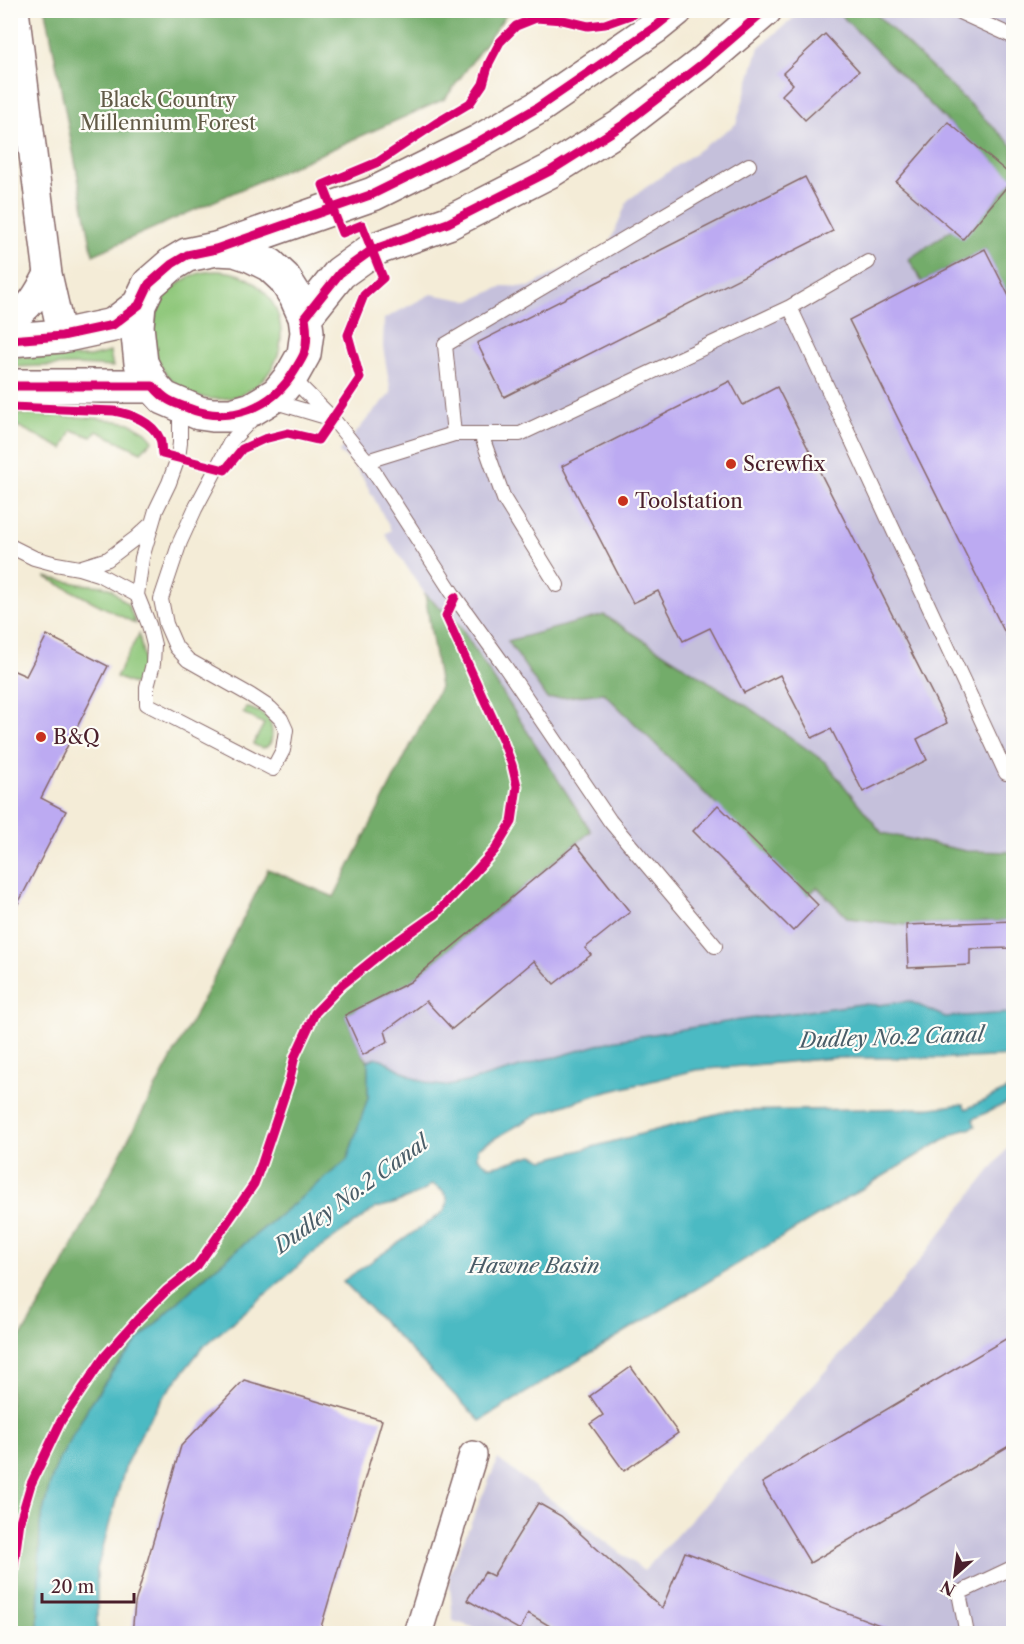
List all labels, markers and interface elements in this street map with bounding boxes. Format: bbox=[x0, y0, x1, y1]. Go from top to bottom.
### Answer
park label: Black Country Millennium Forest bbox=[80, 88, 256, 135]
place label: Screwfix bbox=[743, 452, 826, 476]
marker: Screwfix bbox=[724, 457, 738, 471]
place label: Toolstation bbox=[635, 489, 743, 513]
marker: Toolstation bbox=[616, 494, 630, 508]
place label: B&Q bbox=[53, 725, 100, 749]
marker: B&Q bbox=[34, 730, 48, 744]
water label: Dudley No.2 Canal bbox=[797, 1021, 987, 1053]
water label: Dudley No.2 Canal bbox=[267, 1128, 435, 1260]
water label: Hawne Basin bbox=[466, 1253, 600, 1278]
north arrow bbox=[925, 1545, 985, 1605]
scale bar bbox=[42, 1566, 134, 1604]
text: 20 m bbox=[51, 1576, 95, 1598]
text: N bbox=[937, 1576, 959, 1600]

